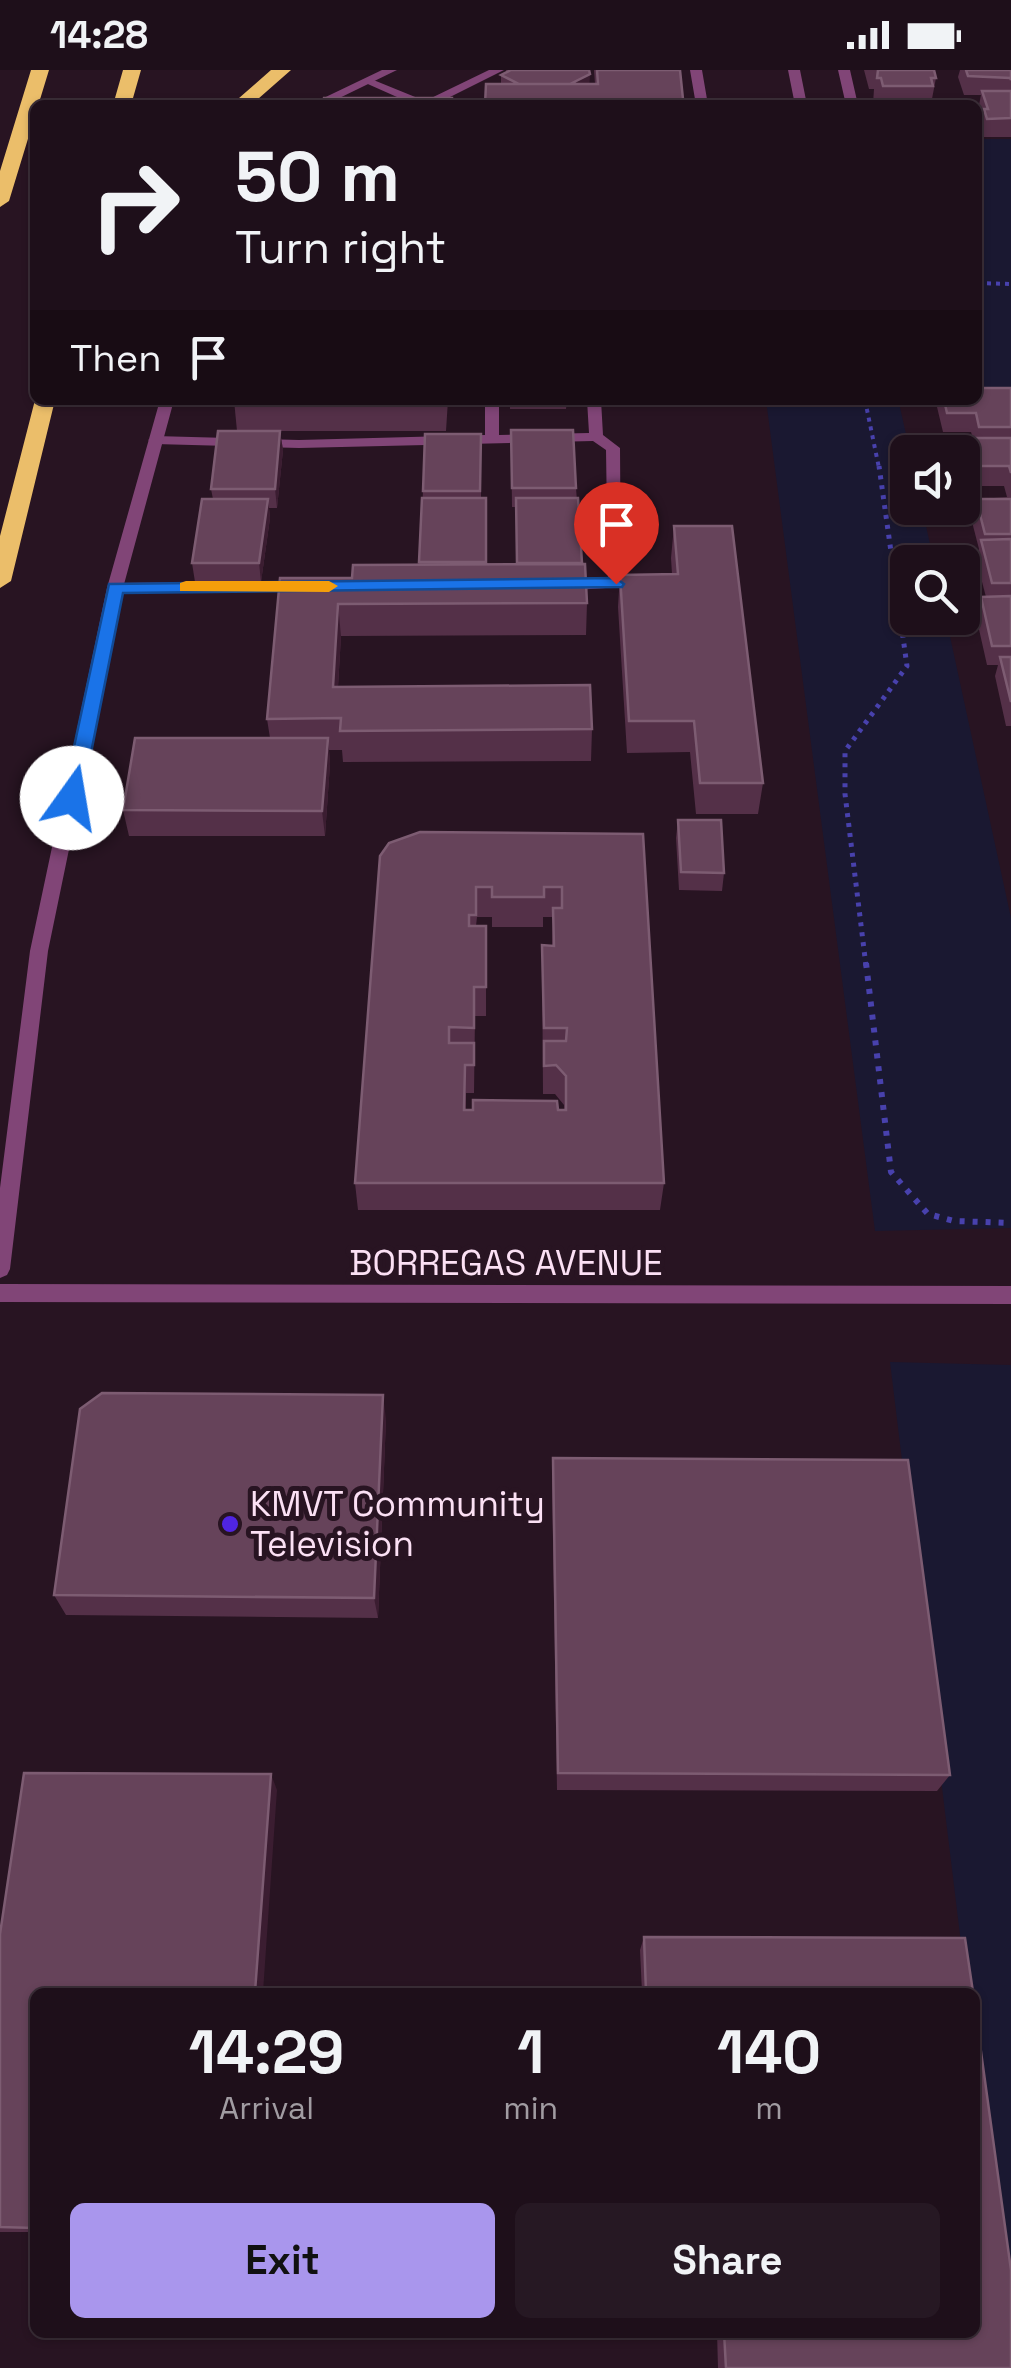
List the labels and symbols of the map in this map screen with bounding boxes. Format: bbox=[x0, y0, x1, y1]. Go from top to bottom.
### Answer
pin bbox=[574, 482, 659, 585]
position arrow bbox=[20, 746, 124, 850]
street label: BORREGAS AVENUE bbox=[349, 1241, 663, 1285]
place label: KMVT Community Television bbox=[250, 1482, 545, 1566]
marker: KMVT Community Television bbox=[219, 1513, 241, 1535]

